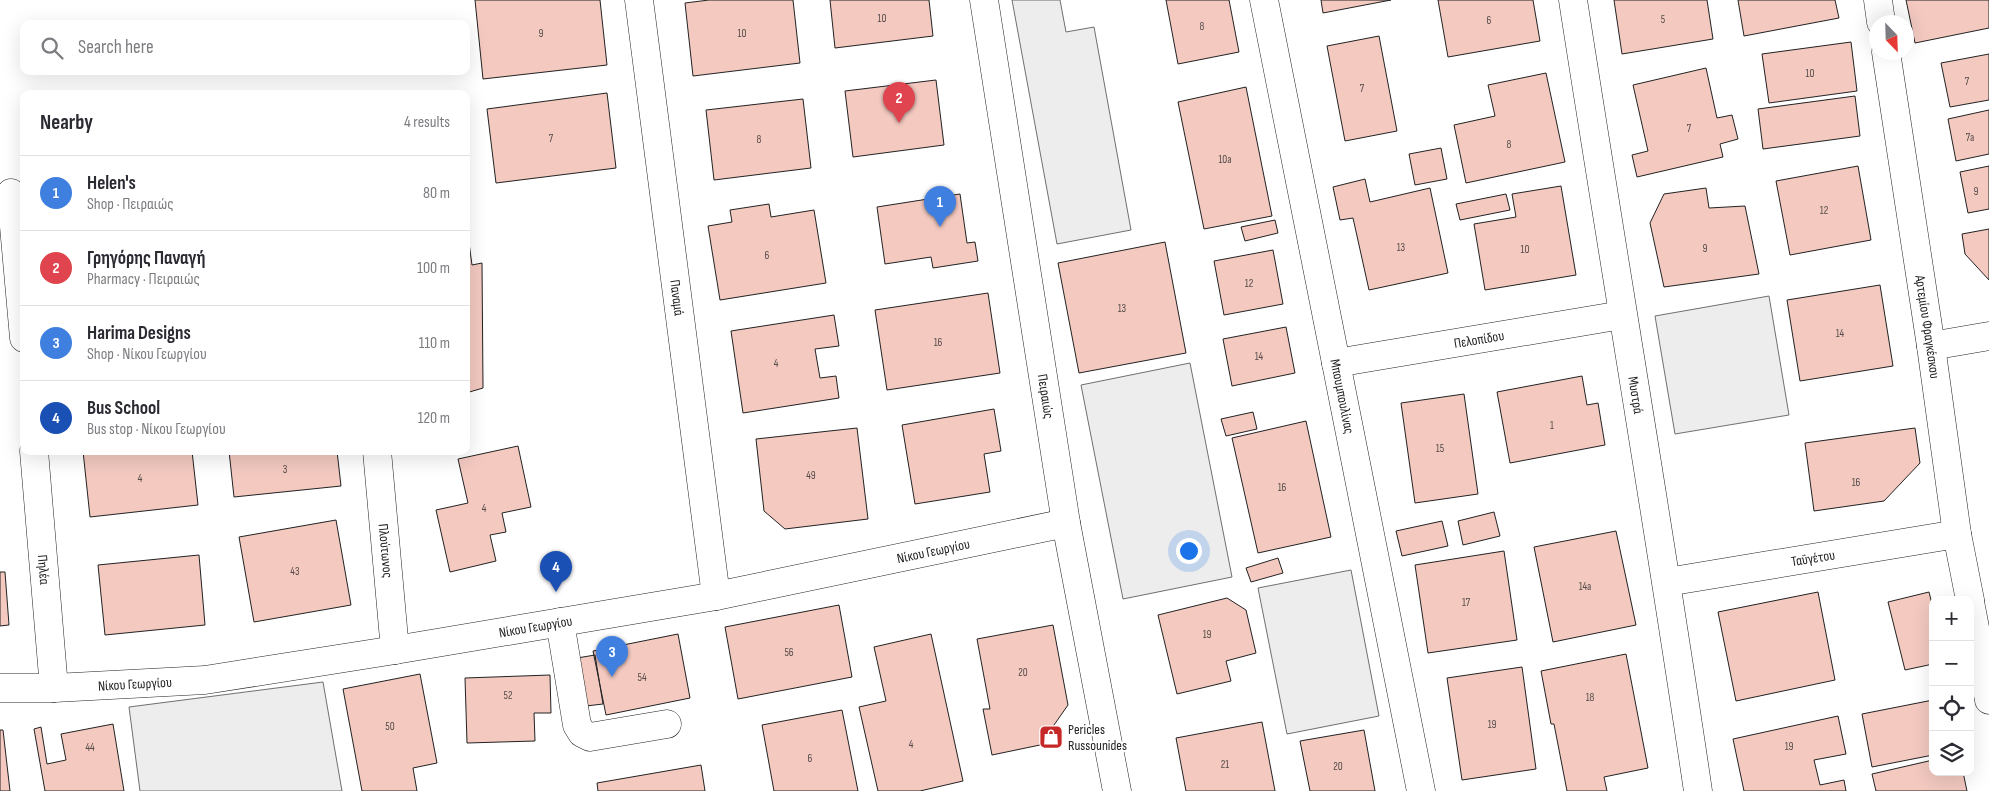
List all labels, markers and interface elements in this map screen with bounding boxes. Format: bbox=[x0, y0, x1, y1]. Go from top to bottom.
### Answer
house number: 10 bbox=[878, 12, 886, 25]
house number: 5 bbox=[1661, 13, 1665, 26]
house number: 6 bbox=[1487, 14, 1492, 27]
north arrow bbox=[1869, 15, 1914, 60]
search box bbox=[20, 20, 470, 75]
house number: 8 bbox=[1200, 20, 1205, 33]
house number: 9 bbox=[539, 27, 544, 40]
house number: 10 bbox=[738, 27, 746, 40]
icon: search bbox=[38, 34, 66, 62]
text: Search here bbox=[78, 36, 154, 59]
house number: 10 bbox=[1806, 67, 1814, 80]
house number: 7 bbox=[1965, 75, 1970, 88]
pin: 2 bbox=[883, 82, 915, 123]
house number: 7 bbox=[1360, 82, 1365, 95]
text: Nearby bbox=[40, 110, 93, 135]
text: 4 results bbox=[404, 113, 450, 132]
house number: 7 bbox=[1687, 122, 1692, 135]
house number: 7a bbox=[1966, 131, 1974, 144]
house number: 7 bbox=[549, 132, 554, 145]
house number: 8 bbox=[757, 133, 762, 146]
house number: 8 bbox=[1507, 138, 1512, 151]
house number: 10a bbox=[1219, 153, 1232, 166]
text: Helen's bbox=[87, 172, 136, 195]
text: 1 bbox=[53, 184, 59, 203]
text: 80 m bbox=[423, 184, 450, 203]
house number: 9 bbox=[1974, 185, 1979, 198]
pin: 1 bbox=[924, 186, 956, 227]
text: Shop · Πειραιώς bbox=[87, 195, 174, 214]
house number: 12 bbox=[1820, 204, 1829, 217]
house number: 13 bbox=[1397, 241, 1406, 254]
house number: 9 bbox=[1703, 242, 1708, 255]
house number: 10 bbox=[1521, 243, 1529, 256]
text: Γρηγόρης Παναγή bbox=[87, 247, 205, 270]
house number: 6 bbox=[765, 249, 770, 262]
text: 2 bbox=[52, 259, 60, 278]
text: 100 m bbox=[417, 259, 450, 278]
text: Pharmacy · Πειραιώς bbox=[87, 270, 200, 289]
street label: Αρτεμίου Φραγκέσκου bbox=[1911, 273, 1943, 380]
house number: 12 bbox=[1245, 277, 1254, 290]
street label: Παναμά bbox=[666, 279, 688, 317]
house number: 13 bbox=[1118, 302, 1127, 315]
text: Harima Designs bbox=[87, 322, 191, 345]
street label: Πελοπίδου bbox=[1453, 327, 1506, 352]
house number: 14 bbox=[1836, 327, 1845, 340]
text: 3 bbox=[52, 334, 60, 353]
text: 110 m bbox=[419, 334, 450, 353]
house number: 16 bbox=[934, 336, 943, 349]
text: Shop · Νίκου Γεωργίου bbox=[87, 345, 207, 364]
house number: 14 bbox=[1255, 350, 1264, 363]
house number: 4 bbox=[774, 357, 779, 370]
street label: Μπουμπουλίνας bbox=[1326, 358, 1358, 435]
street label: Πειραιώς bbox=[1034, 373, 1057, 420]
street label: Μυστρά bbox=[1624, 375, 1647, 415]
text: Bus School bbox=[87, 397, 160, 420]
text: 4 bbox=[52, 409, 60, 428]
text: 120 m bbox=[418, 409, 450, 428]
house number: 1 bbox=[1550, 419, 1554, 432]
text: Bus stop · Νίκου Γεωργίου bbox=[87, 420, 226, 439]
house number: 15 bbox=[1436, 442, 1444, 455]
house number: 3 bbox=[283, 463, 288, 476]
house number: 49 bbox=[806, 469, 816, 482]
house number: 4 bbox=[138, 472, 143, 485]
house number: 16 bbox=[1852, 476, 1861, 489]
house number: 16 bbox=[1278, 481, 1287, 494]
house number: 4 bbox=[482, 502, 487, 515]
street label: Πλούτωνος bbox=[375, 523, 396, 579]
street label: Νίκου Γεωργίου bbox=[895, 535, 971, 567]
your location bbox=[1176, 538, 1202, 564]
street label: Ταϋγέτου bbox=[1790, 546, 1836, 570]
pin: 4 bbox=[540, 551, 572, 592]
street label: Πηλέα bbox=[34, 554, 53, 585]
house number: 43 bbox=[290, 565, 300, 578]
house number: 14a bbox=[1579, 580, 1591, 593]
house number: 17 bbox=[1462, 596, 1471, 609]
map controls bbox=[1929, 596, 1974, 776]
button: + bbox=[1929, 596, 1974, 641]
street label: Νίκου Γεωργίου bbox=[498, 612, 574, 641]
house number: 19 bbox=[1203, 628, 1211, 641]
pin: 3 bbox=[596, 636, 628, 677]
button: − bbox=[1929, 641, 1974, 686]
house number: 56 bbox=[784, 646, 794, 659]
house number: 20 bbox=[1018, 666, 1028, 679]
house number: 54 bbox=[637, 671, 647, 684]
street label: Νίκου Γεωργίου bbox=[97, 674, 172, 695]
button: locate bbox=[1929, 686, 1974, 731]
house number: 52 bbox=[504, 689, 513, 702]
house number: 18 bbox=[1586, 691, 1595, 704]
house number: 19 bbox=[1488, 718, 1496, 731]
house number: 50 bbox=[385, 720, 395, 733]
place label: Pericles Russounides bbox=[1068, 721, 1127, 754]
shop icon: Pericles Russounides bbox=[1038, 724, 1064, 750]
button: layers bbox=[1929, 731, 1974, 776]
house number: 4 bbox=[909, 738, 914, 751]
house number: 19 bbox=[1785, 740, 1793, 753]
house number: 44 bbox=[85, 741, 95, 754]
house number: 6 bbox=[808, 752, 813, 765]
house number: 21 bbox=[1221, 758, 1229, 771]
house number: 20 bbox=[1333, 760, 1343, 773]

